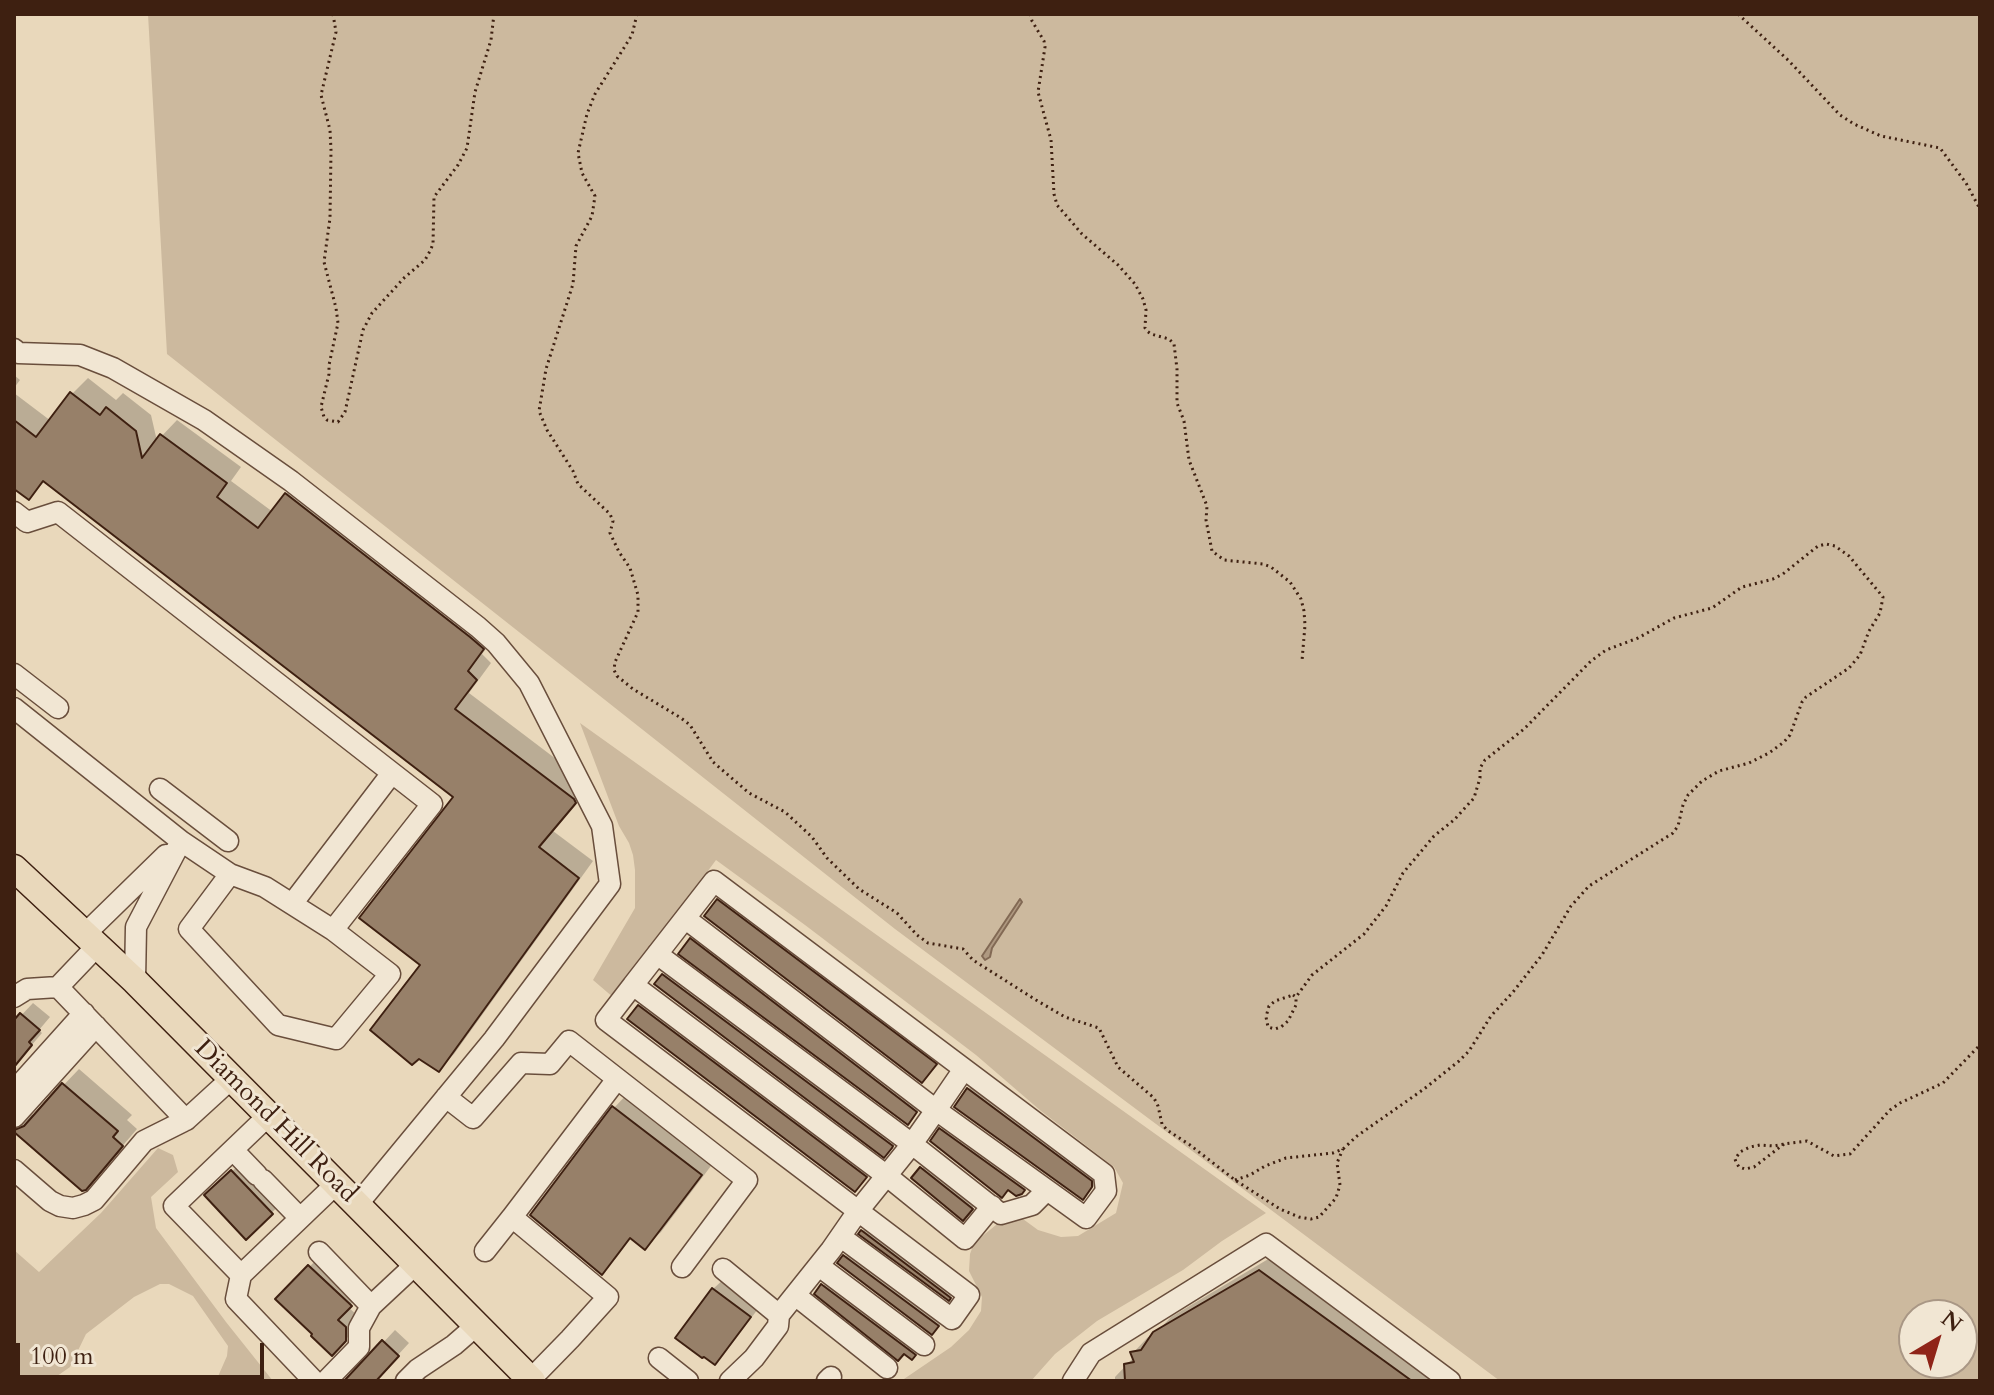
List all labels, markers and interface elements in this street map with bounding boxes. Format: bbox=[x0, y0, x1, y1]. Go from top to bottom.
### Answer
street label: Diamond Hill Road bbox=[187, 1034, 363, 1210]
north arrow bbox=[1898, 1299, 1978, 1379]
text: N bbox=[1935, 1304, 1968, 1339]
scale bar bbox=[20, 1327, 268, 1377]
text: 100 m bbox=[30, 1340, 94, 1373]

